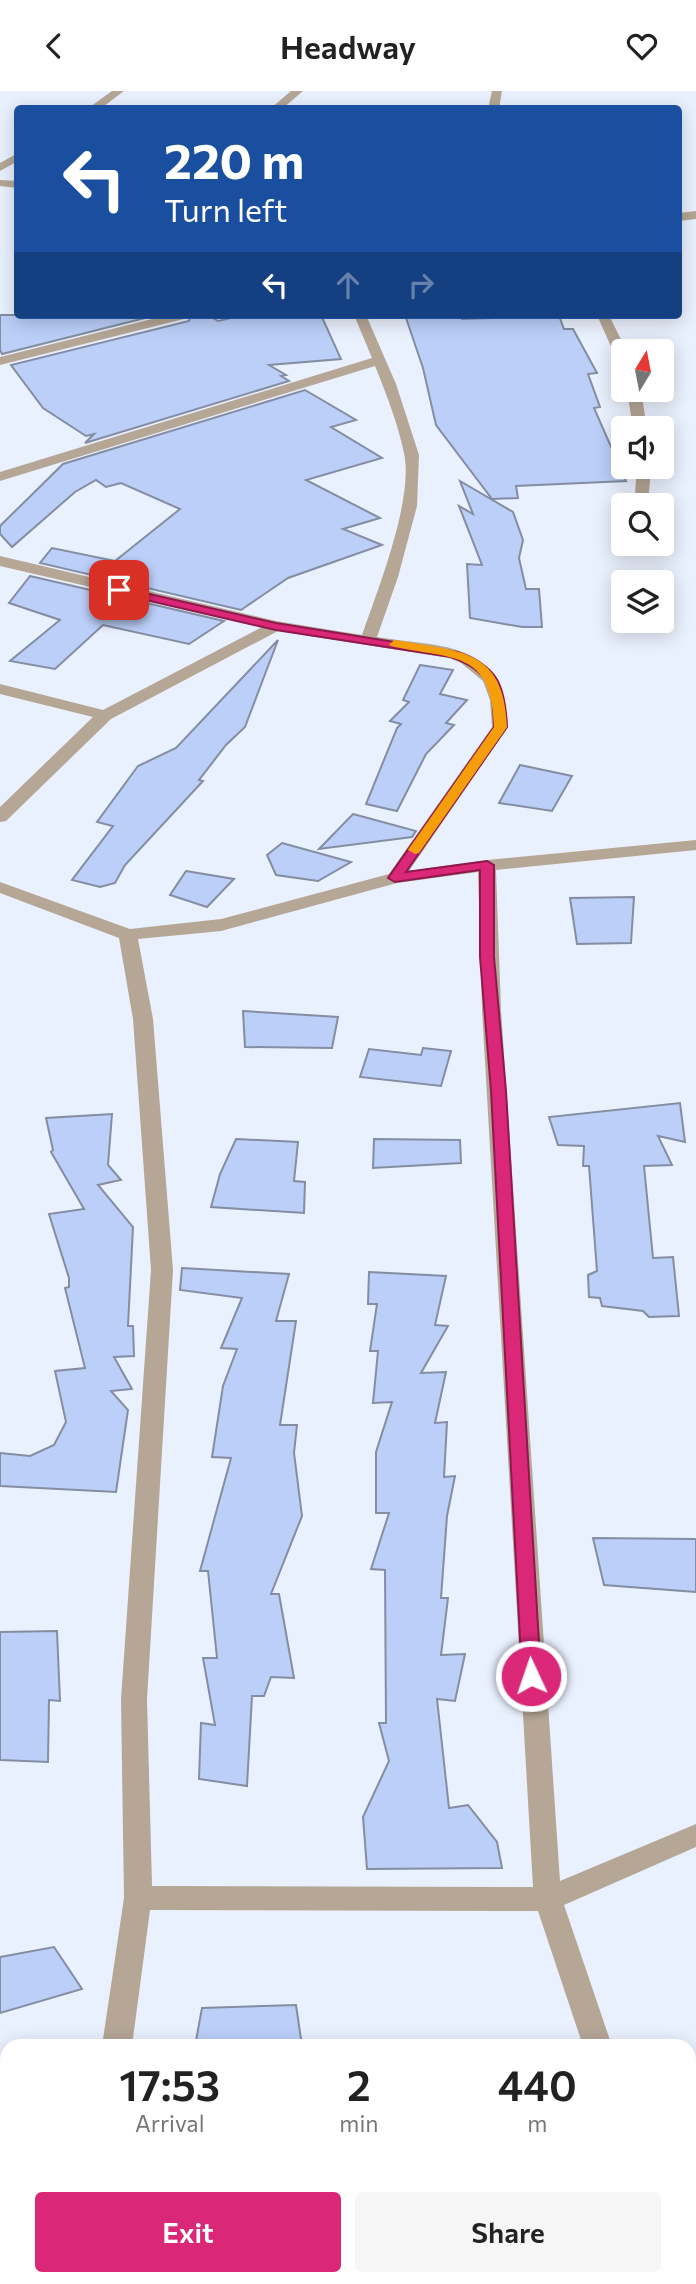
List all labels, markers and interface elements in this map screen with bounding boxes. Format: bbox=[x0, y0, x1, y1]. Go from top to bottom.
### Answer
text: Headway bbox=[280, 26, 416, 66]
icon: back bbox=[35, 27, 73, 65]
icon: heart bbox=[623, 27, 661, 65]
text: 220 m bbox=[164, 129, 304, 189]
icon: left bbox=[49, 133, 140, 224]
text: Turn left bbox=[164, 189, 288, 229]
icon: left bbox=[256, 266, 294, 304]
icon: ahead bbox=[329, 266, 367, 304]
icon: right bbox=[402, 266, 440, 304]
north arrow bbox=[611, 339, 674, 403]
map controls bbox=[611, 339, 674, 633]
button: sound bbox=[611, 416, 674, 479]
button: search bbox=[611, 493, 674, 556]
pin bbox=[89, 560, 149, 620]
button: layers bbox=[611, 570, 674, 633]
icon: arrive bbox=[100, 571, 138, 609]
position arrow bbox=[494, 1639, 568, 1713]
text: 17:53 bbox=[119, 2058, 220, 2110]
text: 2 bbox=[347, 2058, 371, 2110]
text: 440 bbox=[498, 2058, 577, 2110]
text: Arrival bbox=[135, 2109, 204, 2137]
text: min bbox=[339, 2109, 379, 2137]
text: m bbox=[527, 2109, 547, 2137]
button: Exit bbox=[35, 2192, 341, 2272]
button: Share bbox=[355, 2192, 661, 2272]

